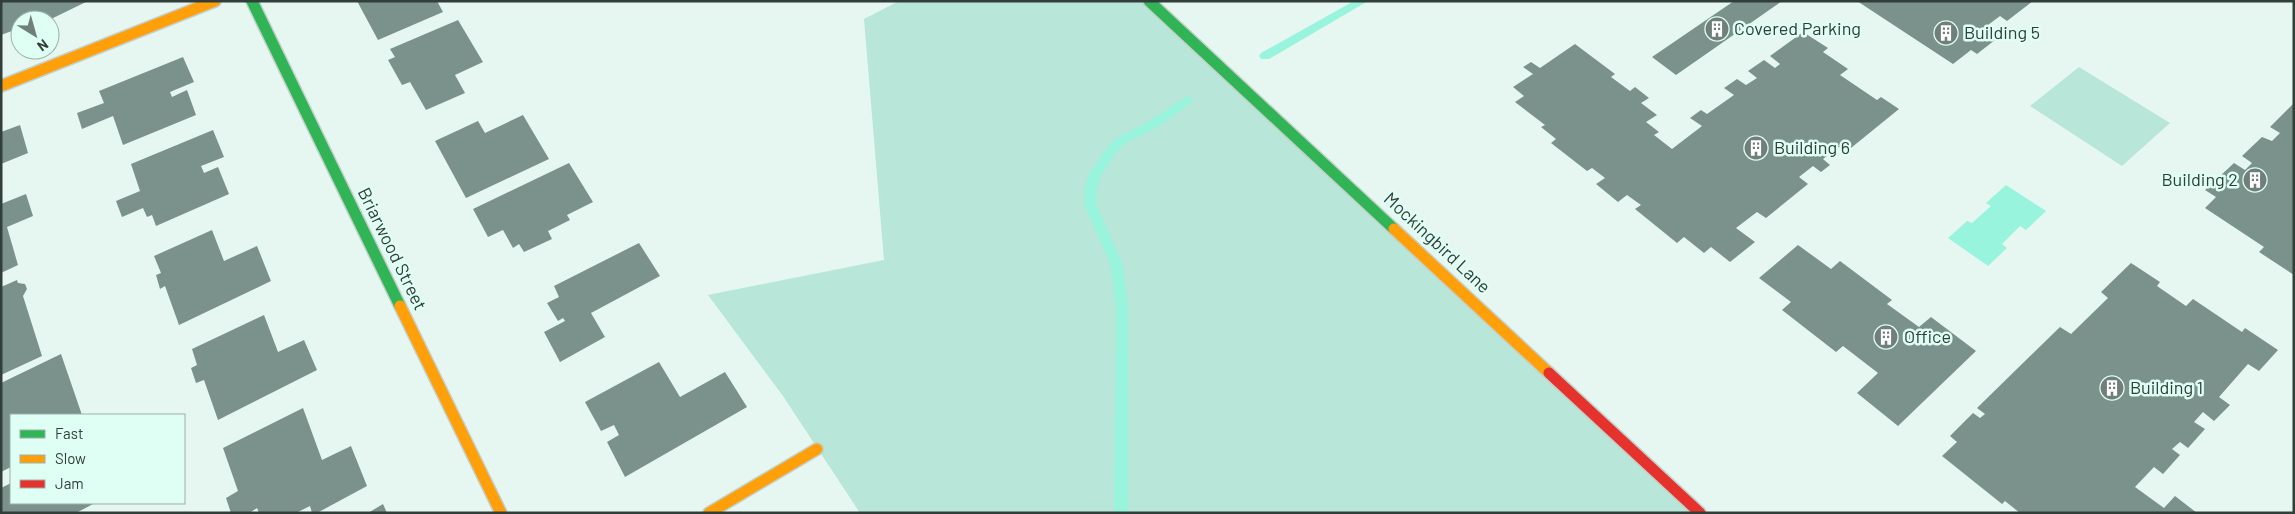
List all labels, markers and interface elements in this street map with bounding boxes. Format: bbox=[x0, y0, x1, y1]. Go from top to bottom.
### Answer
north arrow bbox=[10, 10, 60, 60]
building icon: Covered Parking bbox=[1704, 16, 1730, 42]
place label: Covered Parking bbox=[1734, 17, 1861, 39]
building icon: Building 5 bbox=[1933, 20, 1959, 46]
place label: Building 5 bbox=[1964, 21, 2040, 43]
text: N bbox=[34, 36, 52, 55]
building icon: Building 6 bbox=[1743, 135, 1769, 161]
place label: Building 6 bbox=[1774, 136, 1850, 158]
building icon: Building 2 bbox=[2242, 167, 2268, 193]
place label: Building 2 bbox=[2162, 168, 2238, 190]
street label: Briarwood Street bbox=[354, 184, 432, 313]
street label: Mockingbird Lane bbox=[1380, 187, 1496, 297]
building icon: Office bbox=[1873, 324, 1899, 350]
place label: Office bbox=[1904, 325, 1951, 347]
building icon: Building 1 bbox=[2099, 375, 2125, 401]
place label: Building 1 bbox=[2130, 376, 2203, 398]
legend bbox=[10, 414, 185, 504]
text: Fast bbox=[55, 424, 83, 442]
text: Slow bbox=[55, 449, 86, 467]
text: Jam bbox=[55, 474, 84, 492]

